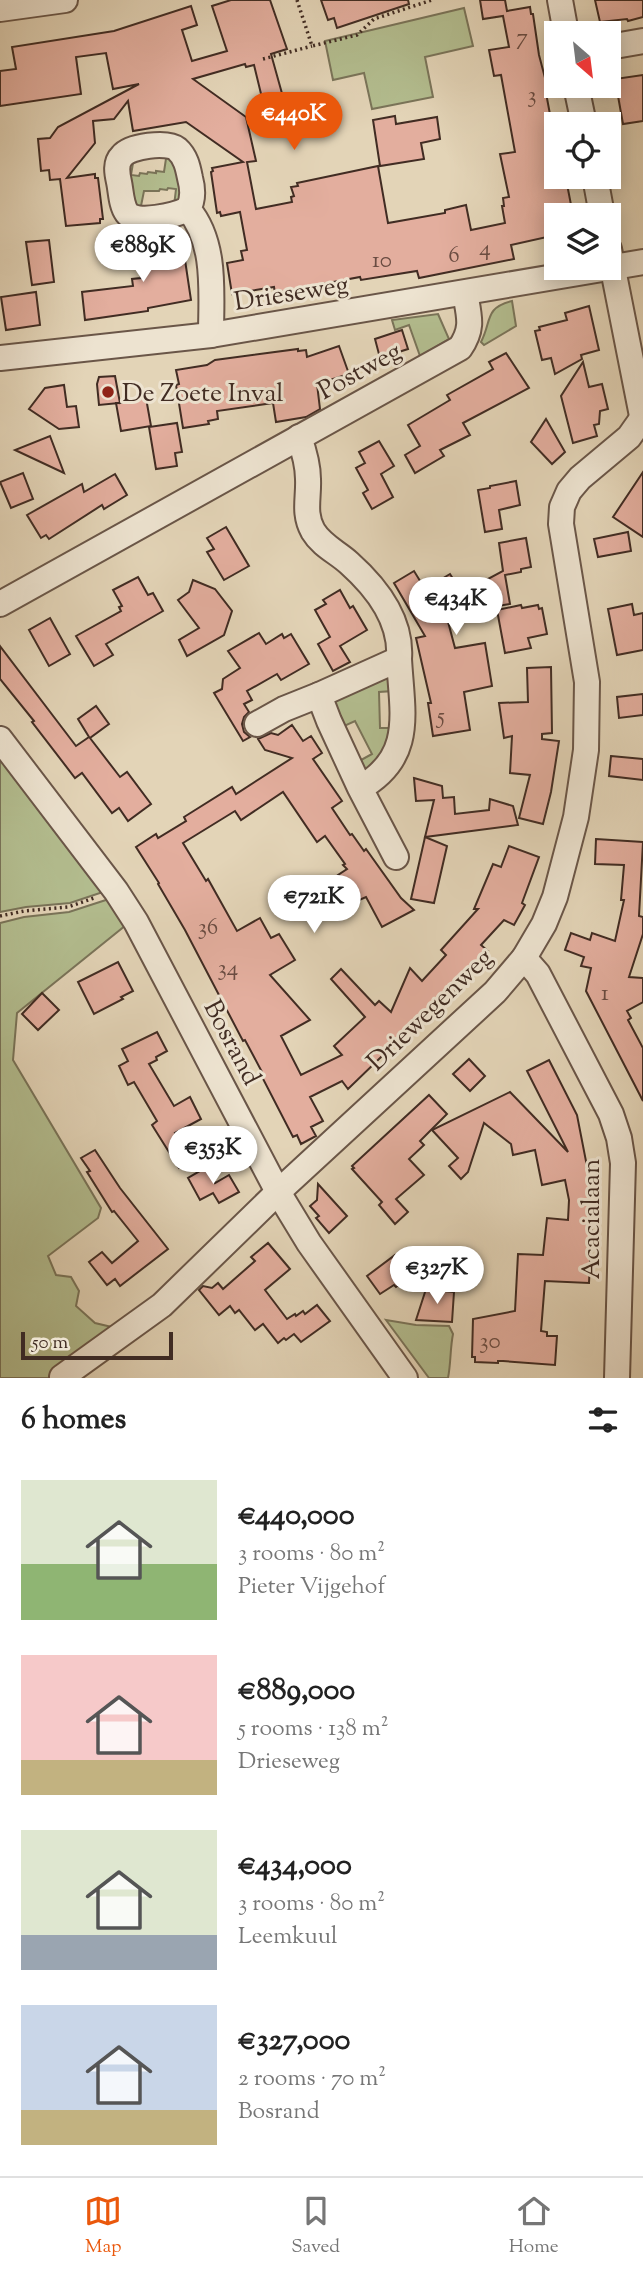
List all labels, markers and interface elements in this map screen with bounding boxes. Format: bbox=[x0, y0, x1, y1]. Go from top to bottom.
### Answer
north arrow bbox=[544, 21, 621, 98]
map controls bbox=[544, 21, 621, 280]
house number: 7 bbox=[516, 22, 528, 55]
house number: 3 bbox=[527, 80, 537, 113]
pin: €440K bbox=[245, 92, 343, 152]
text: €440K bbox=[261, 98, 327, 131]
button: locate bbox=[544, 112, 621, 189]
button: layers bbox=[544, 203, 621, 280]
pin: €889K bbox=[94, 224, 192, 284]
text: €889K bbox=[111, 230, 175, 263]
house number: 4 bbox=[479, 233, 491, 266]
house number: 6 bbox=[448, 240, 460, 273]
house number: 10 bbox=[372, 245, 392, 278]
street label: Drieseweg bbox=[232, 267, 351, 322]
street label: Postweg bbox=[312, 334, 409, 410]
place label: De Zoete Inval bbox=[122, 376, 284, 413]
marker: De Zoete Inval bbox=[100, 384, 116, 400]
pin: €434K bbox=[407, 578, 505, 637]
text: €434K bbox=[425, 583, 487, 616]
house number: 5 bbox=[435, 701, 445, 734]
pin: €721K bbox=[265, 876, 363, 935]
text: €721K bbox=[284, 881, 344, 914]
house number: 36 bbox=[198, 912, 218, 945]
street label: Driewegenweg bbox=[359, 941, 502, 1081]
house number: 34 bbox=[218, 953, 238, 986]
house number: 1 bbox=[601, 978, 609, 1011]
street label: Bosrand bbox=[193, 994, 269, 1093]
pin: €353K bbox=[164, 1126, 262, 1186]
text: €353K bbox=[184, 1132, 242, 1165]
street label: Acacialaan bbox=[574, 1159, 611, 1279]
pin: €327K bbox=[388, 1246, 486, 1306]
text: €327K bbox=[406, 1252, 468, 1285]
house number: 30 bbox=[479, 1326, 501, 1359]
scale bar bbox=[21, 1329, 173, 1361]
text: 50 m bbox=[32, 1330, 68, 1357]
text: 6 homes bbox=[21, 1399, 126, 1442]
icon: filters bbox=[584, 1401, 622, 1439]
text: €440,000 bbox=[238, 1495, 355, 1538]
icon: home bbox=[77, 1508, 161, 1592]
text: 3 rooms · 80 m² bbox=[238, 1538, 385, 1571]
text: Pieter Vijgehof bbox=[238, 1571, 385, 1604]
text: €889,000 bbox=[238, 1670, 355, 1713]
icon: home bbox=[77, 1683, 161, 1767]
text: 5 rooms · 138 m² bbox=[238, 1713, 389, 1746]
text: Drieseweg bbox=[238, 1746, 340, 1779]
text: €434,000 bbox=[238, 1845, 352, 1888]
icon: home bbox=[77, 1858, 161, 1942]
text: 3 rooms · 80 m² bbox=[238, 1888, 385, 1921]
text: Leemkuul bbox=[238, 1921, 337, 1954]
text: €327,000 bbox=[238, 2020, 350, 2063]
icon: home bbox=[77, 2033, 161, 2117]
text: 2 rooms · 70 m² bbox=[238, 2063, 386, 2096]
text: Bosrand bbox=[238, 2096, 320, 2129]
tab: Map bbox=[84, 2192, 122, 2261]
tab: Saved bbox=[291, 2192, 340, 2261]
tab: Home bbox=[509, 2192, 559, 2261]

